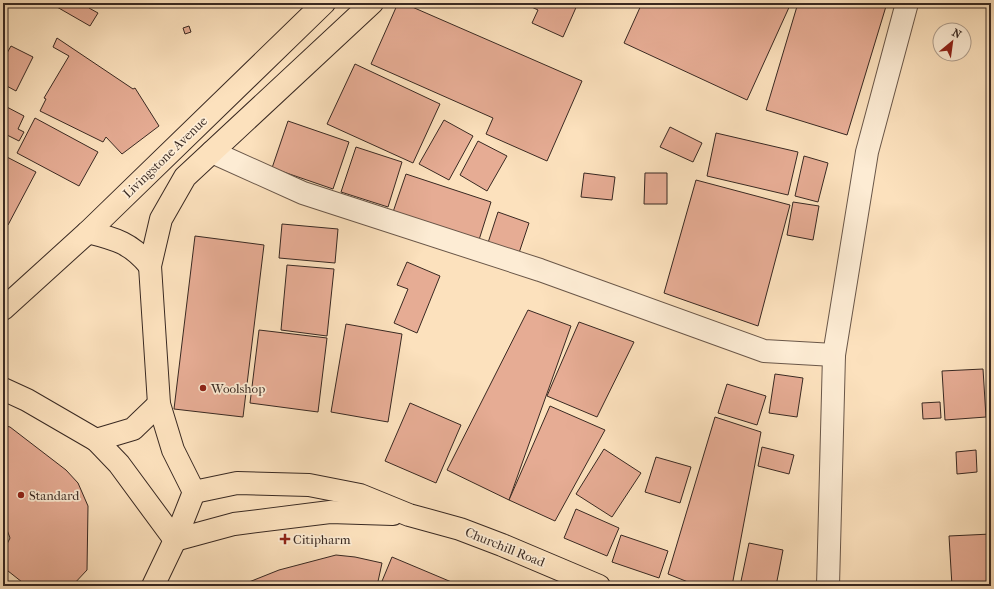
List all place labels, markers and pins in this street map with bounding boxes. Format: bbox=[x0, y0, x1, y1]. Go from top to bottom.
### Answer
place label: Woolshop bbox=[210, 381, 265, 396]
marker: Woolshop bbox=[198, 383, 208, 393]
place label: Standard bbox=[29, 488, 80, 503]
marker: Standard bbox=[16, 490, 26, 500]
place label: Citipharm bbox=[293, 532, 351, 547]
marker: Citipharm bbox=[280, 534, 290, 544]

